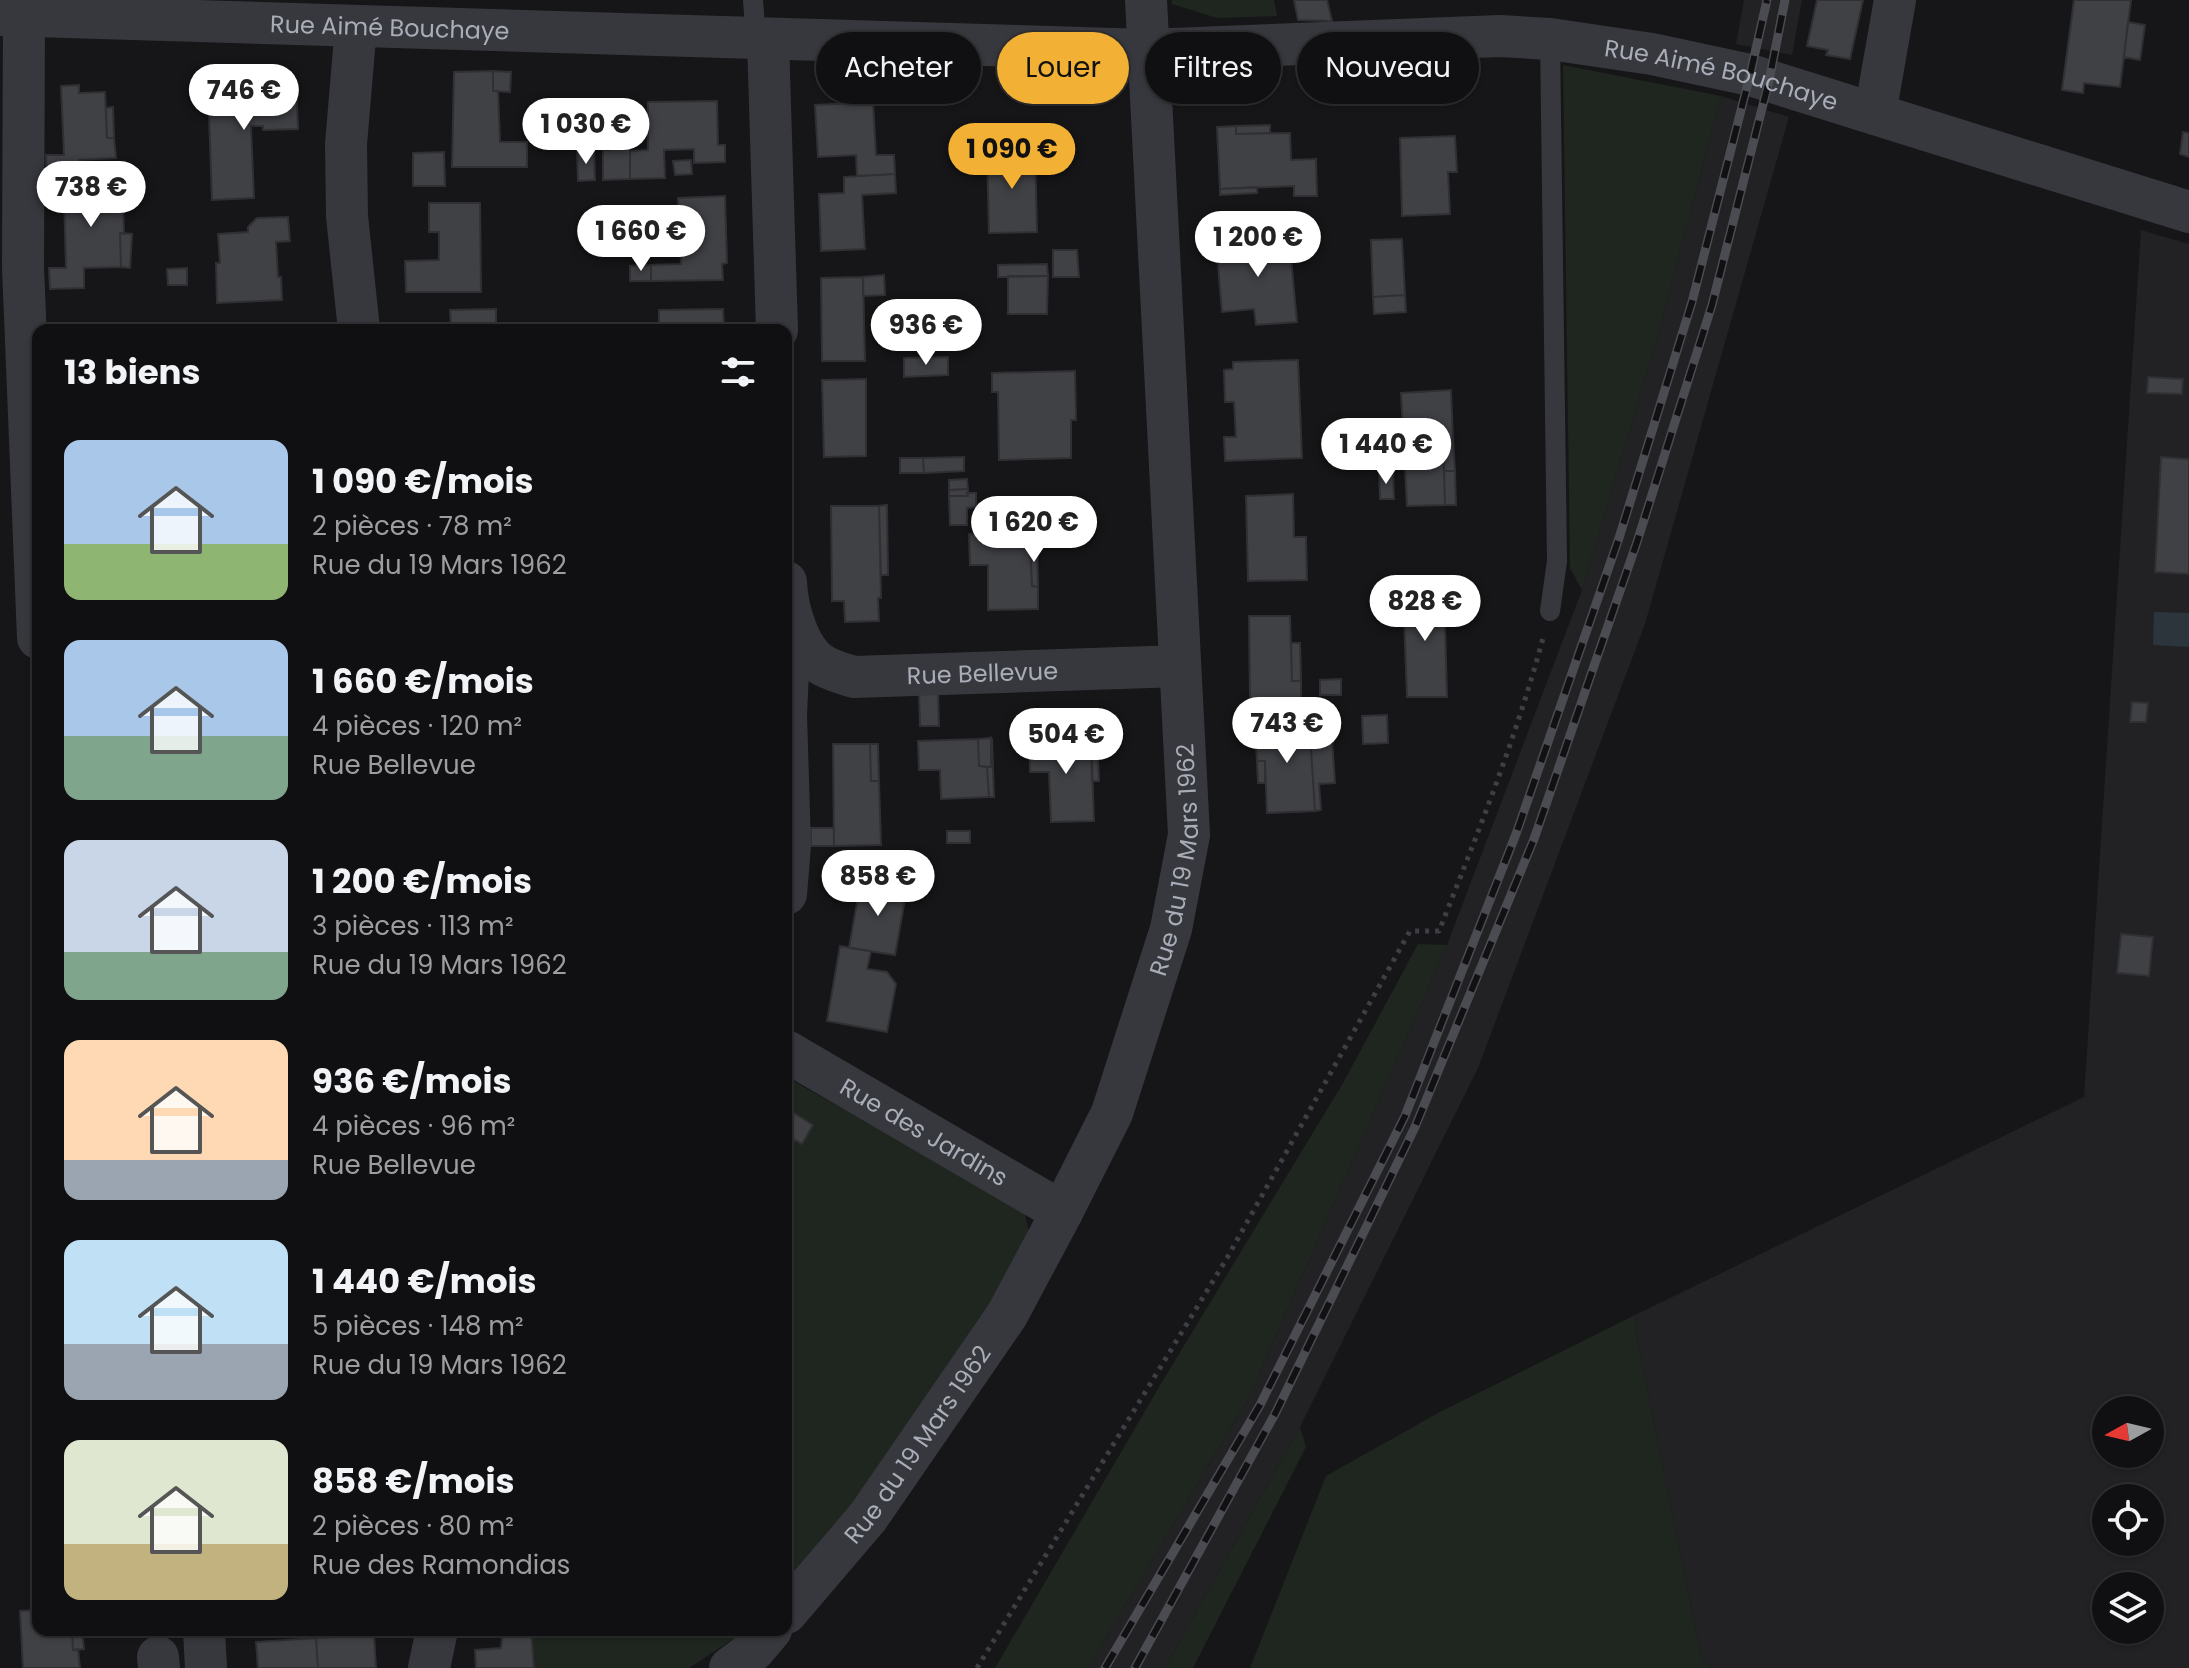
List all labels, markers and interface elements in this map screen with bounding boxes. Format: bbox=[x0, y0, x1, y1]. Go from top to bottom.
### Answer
street label: Rue Aimé Bouchaye bbox=[270, 7, 510, 47]
street label: Rue Aimé Bouchaye bbox=[1602, 31, 1842, 118]
chip: Acheter bbox=[816, 32, 981, 104]
chip: Louer bbox=[997, 32, 1129, 104]
chip: Filtres bbox=[1145, 32, 1281, 104]
chip: Nouveau bbox=[1297, 32, 1479, 104]
pin: 746 € bbox=[188, 64, 300, 132]
text: 746 € bbox=[207, 72, 281, 108]
pin: 1 030 € bbox=[512, 98, 660, 166]
text: 1 030 € bbox=[540, 106, 632, 142]
pin: 1 090 € bbox=[938, 123, 1086, 191]
text: 1 090 € bbox=[966, 131, 1058, 167]
pin: 738 € bbox=[35, 161, 147, 229]
text: 738 € bbox=[55, 169, 127, 205]
pin: 1 660 € bbox=[567, 205, 715, 273]
pin: 1 200 € bbox=[1184, 211, 1332, 279]
text: 1 660 € bbox=[595, 213, 687, 249]
text: 1 200 € bbox=[1213, 219, 1303, 255]
pin: 936 € bbox=[870, 299, 982, 367]
text: 936 € bbox=[889, 307, 963, 343]
text: 13 biens bbox=[64, 348, 201, 396]
icon: filters bbox=[716, 350, 760, 394]
pin: 1 440 € bbox=[1312, 418, 1460, 486]
text: 1 440 € bbox=[1339, 426, 1433, 462]
text: 1 090 €/mois bbox=[312, 457, 534, 505]
icon: home bbox=[128, 472, 224, 568]
pin: 1 620 € bbox=[960, 496, 1108, 564]
text: 1 620 € bbox=[989, 504, 1079, 540]
text: 2 pièces · 78 m² bbox=[312, 508, 512, 544]
text: Rue du 19 Mars 1962 bbox=[312, 547, 567, 583]
pin: 828 € bbox=[1369, 575, 1481, 643]
text: 828 € bbox=[1388, 583, 1462, 619]
street label: Rue Bellevue bbox=[906, 654, 1059, 692]
text: 1 660 €/mois bbox=[312, 657, 534, 705]
icon: home bbox=[128, 672, 224, 768]
pin: 743 € bbox=[1231, 697, 1343, 765]
text: 743 € bbox=[1250, 705, 1324, 741]
text: 4 pièces · 120 m² bbox=[312, 708, 522, 744]
pin: 504 € bbox=[1010, 708, 1122, 776]
text: 504 € bbox=[1027, 716, 1105, 752]
street label: Rue du 19 Mars 1962 bbox=[1141, 743, 1206, 980]
text: Rue Bellevue bbox=[312, 747, 476, 783]
pin: 858 € bbox=[822, 850, 934, 918]
text: 1 200 €/mois bbox=[312, 857, 532, 905]
text: 858 € bbox=[840, 858, 916, 894]
icon: home bbox=[128, 872, 224, 968]
text: 3 pièces · 113 m² bbox=[312, 908, 513, 944]
text: Rue du 19 Mars 1962 bbox=[312, 947, 567, 983]
text: 936 €/mois bbox=[312, 1057, 511, 1105]
street label: Rue des Jardins bbox=[834, 1070, 1014, 1194]
icon: home bbox=[128, 1072, 224, 1168]
text: 4 pièces · 96 m² bbox=[312, 1108, 515, 1144]
text: Rue Bellevue bbox=[312, 1147, 476, 1183]
text: 1 440 €/mois bbox=[312, 1257, 537, 1305]
icon: home bbox=[128, 1272, 224, 1368]
text: 5 pièces · 148 m² bbox=[312, 1308, 524, 1344]
street label: Rue du 19 Mars 1962 bbox=[836, 1338, 998, 1550]
text: Rue du 19 Mars 1962 bbox=[312, 1347, 567, 1383]
north arrow bbox=[2092, 1396, 2164, 1468]
map controls bbox=[2092, 1396, 2164, 1644]
text: 858 €/mois bbox=[312, 1457, 515, 1505]
icon: home bbox=[128, 1472, 224, 1568]
button: locate bbox=[2092, 1484, 2164, 1556]
text: 2 pièces · 80 m² bbox=[312, 1508, 514, 1544]
text: Rue des Ramondias bbox=[312, 1547, 570, 1583]
button: layers bbox=[2092, 1572, 2164, 1644]

